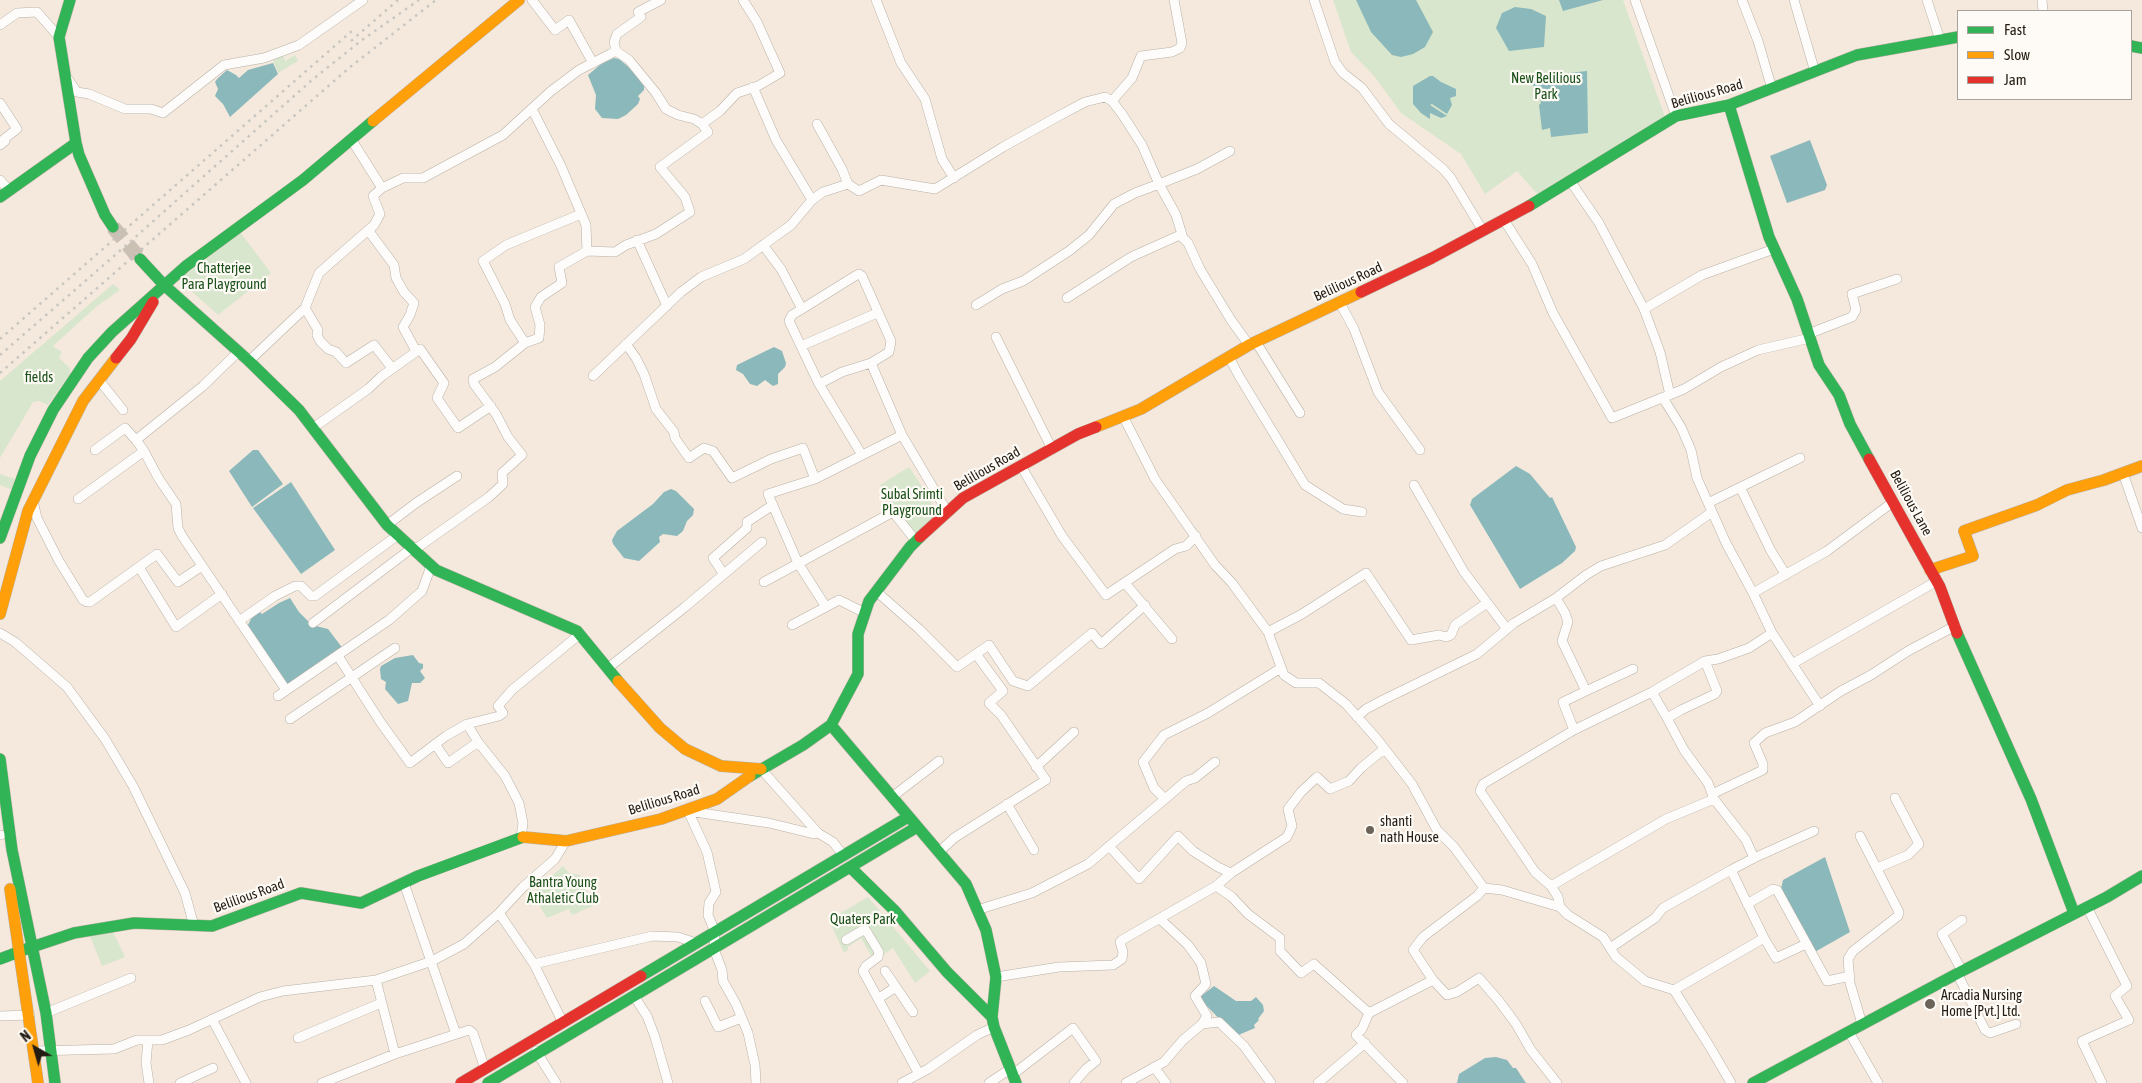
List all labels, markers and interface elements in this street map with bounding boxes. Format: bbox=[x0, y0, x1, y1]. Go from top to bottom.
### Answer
legend bbox=[1957, 10, 2132, 100]
text: Fast bbox=[2004, 21, 2026, 38]
text: Slow bbox=[2004, 46, 2030, 63]
park label: New Belilious Park bbox=[1511, 71, 1581, 104]
text: Jam bbox=[2004, 71, 2027, 88]
street label: Belilious Road bbox=[1669, 76, 1745, 112]
street label: Belilious Road bbox=[1311, 259, 1385, 305]
park label: Chatterjee Para Playground bbox=[181, 261, 267, 294]
park label: fields bbox=[25, 370, 53, 386]
street label: Belilious Road bbox=[951, 443, 1023, 495]
street label: Belilious Lane bbox=[1886, 467, 1936, 539]
park label: Subal Srimti Playground bbox=[881, 487, 943, 520]
street label: Belilious Road bbox=[626, 781, 702, 819]
place label: shanti nath House bbox=[1380, 814, 1439, 846]
marker: shanti nath House bbox=[1364, 824, 1376, 836]
street label: Belilious Road bbox=[211, 875, 287, 917]
park label: Bantra Young Athaletic Club bbox=[527, 875, 599, 908]
park label: Quaters Park bbox=[830, 912, 896, 928]
place label: Arcadia Nursing Home [Pvt.] Ltd. bbox=[1941, 988, 2022, 1020]
marker: Arcadia Nursing Home [Pvt.] Ltd. bbox=[1923, 997, 1937, 1011]
north arrow bbox=[10, 1023, 60, 1073]
text: N bbox=[18, 1027, 34, 1045]

